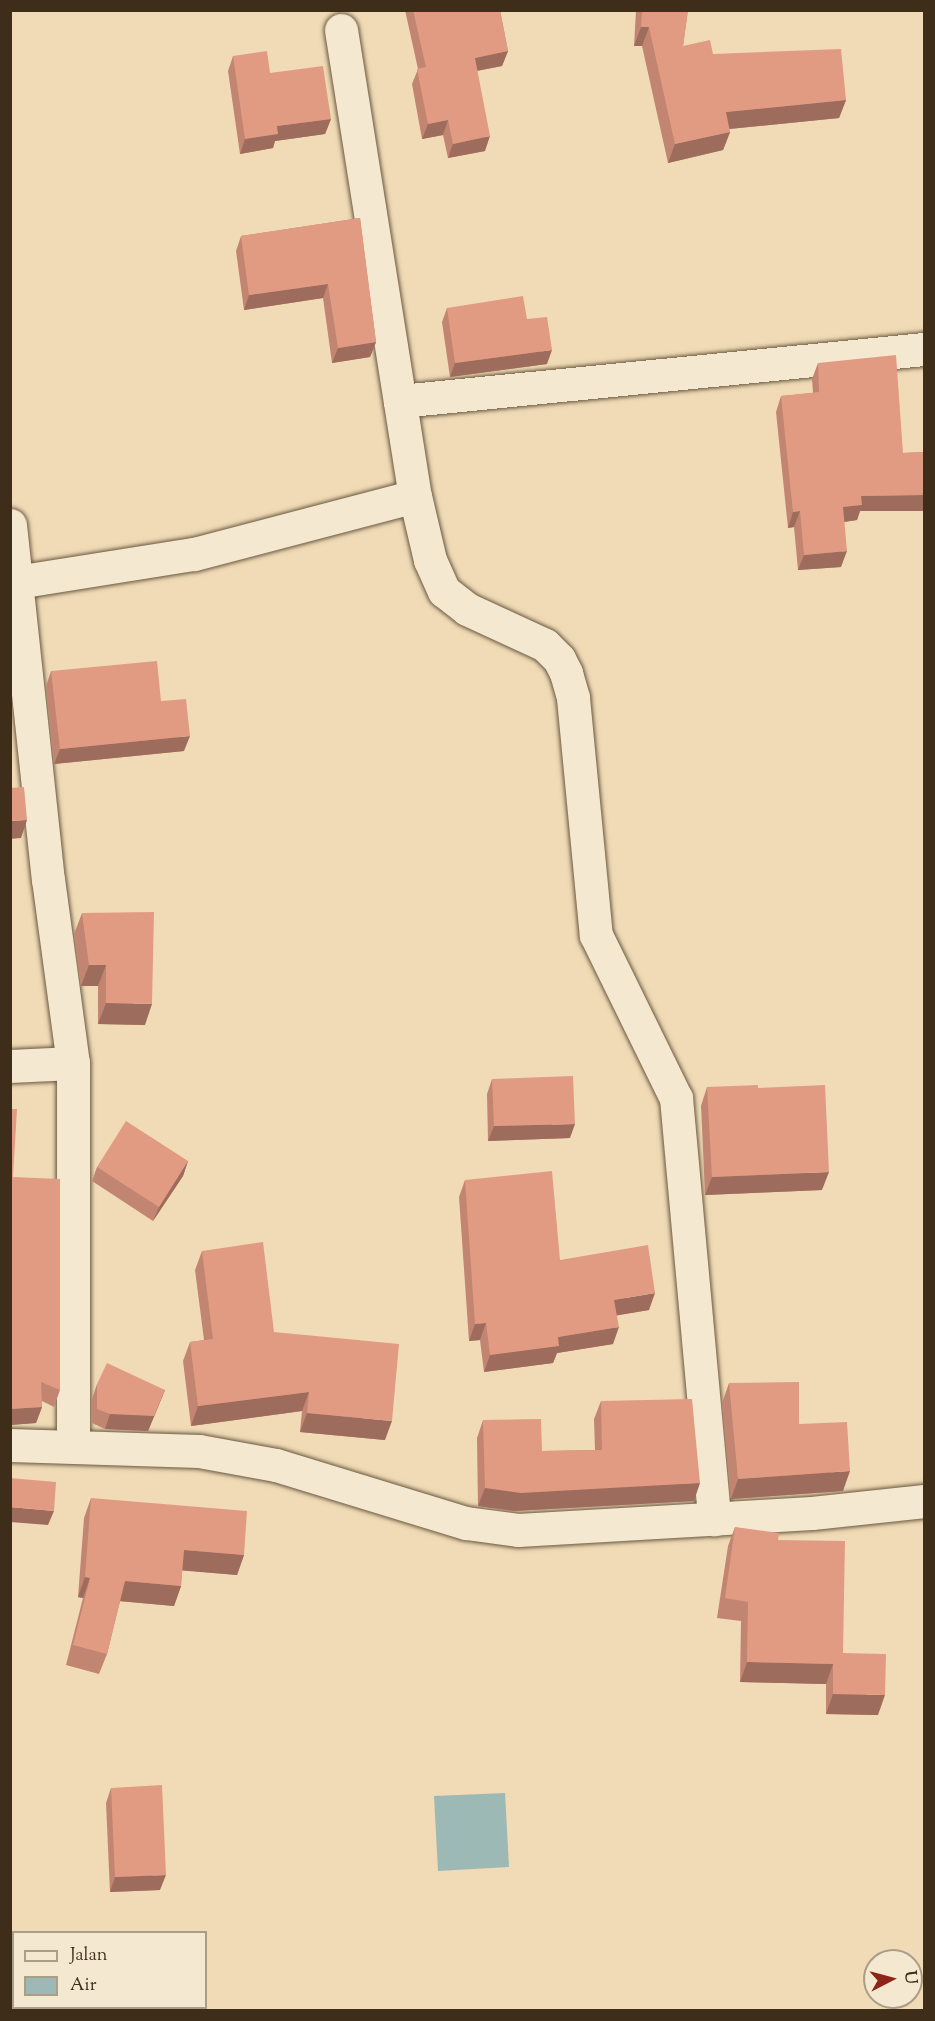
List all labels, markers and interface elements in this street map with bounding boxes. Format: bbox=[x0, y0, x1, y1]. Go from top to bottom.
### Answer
legend bbox=[12, 1931, 207, 2009]
text: Jalan bbox=[70, 1943, 107, 1969]
north arrow bbox=[863, 1949, 923, 2009]
text: U bbox=[897, 1970, 922, 1985]
text: Air bbox=[70, 1973, 96, 1999]

